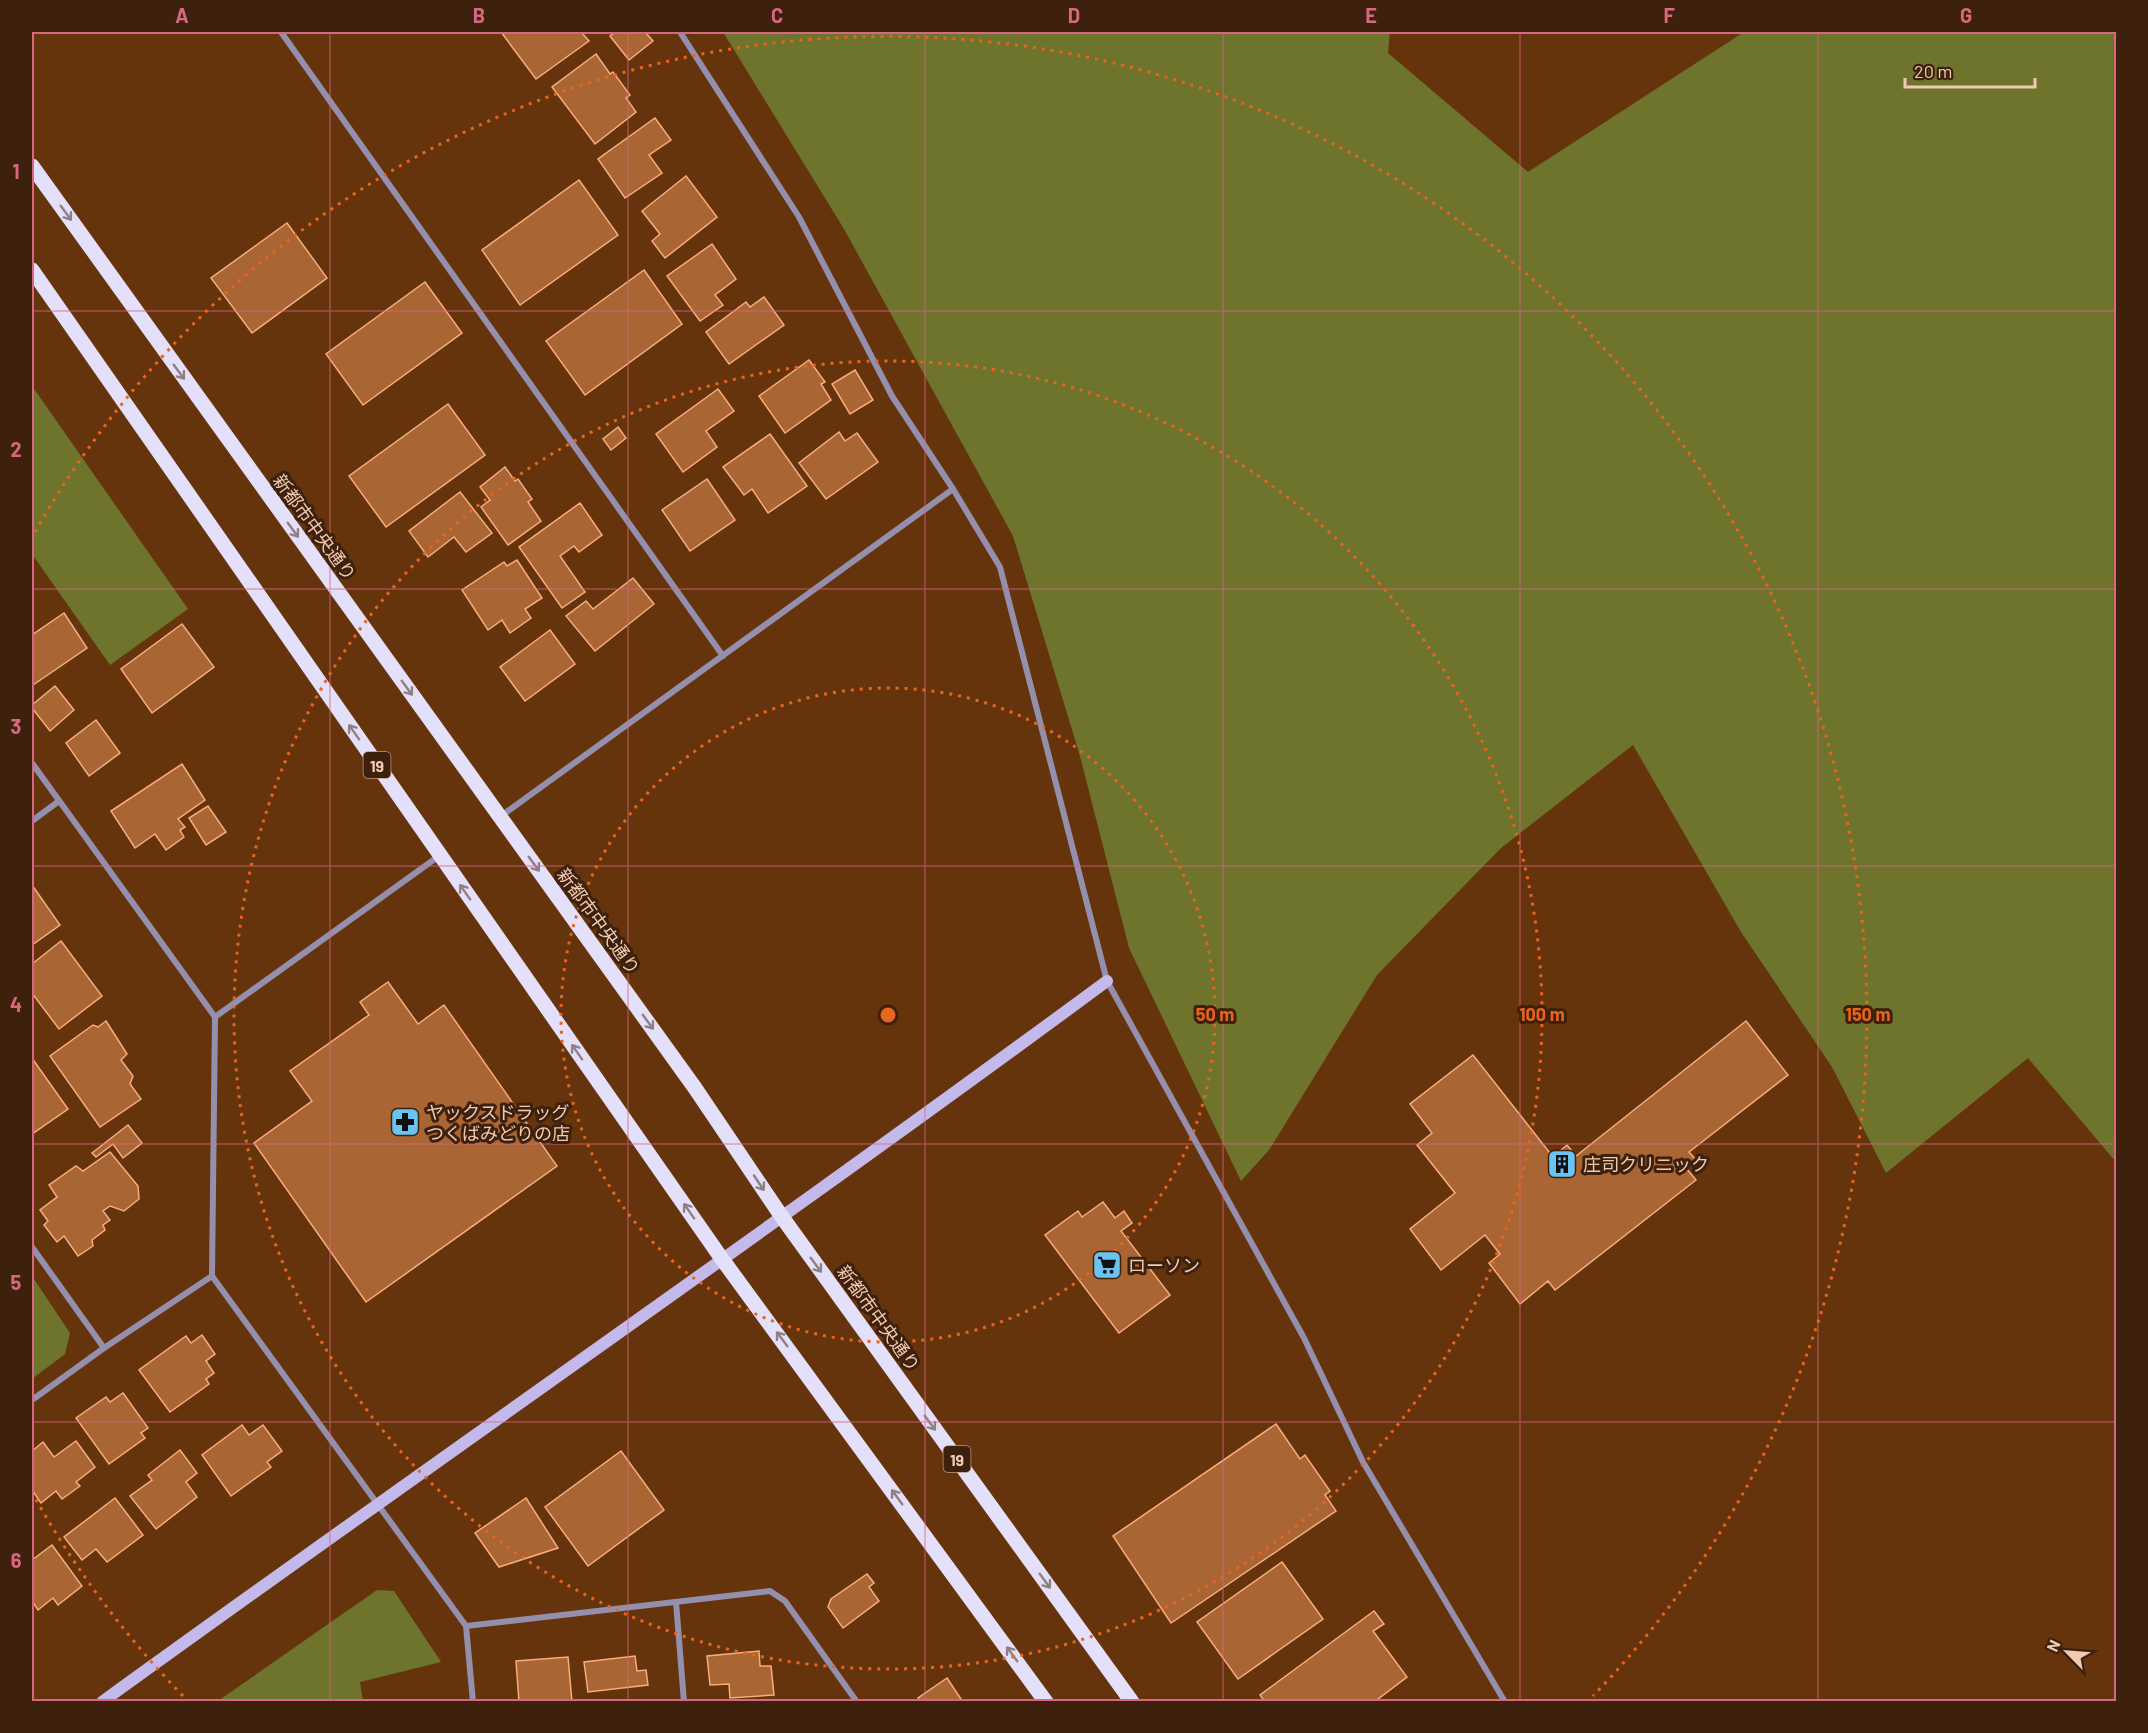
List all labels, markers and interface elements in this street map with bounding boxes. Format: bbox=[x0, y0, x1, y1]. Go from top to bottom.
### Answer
text: A bbox=[175, 3, 189, 27]
text: B bbox=[473, 3, 485, 27]
text: C bbox=[771, 3, 783, 27]
text: D bbox=[1068, 3, 1080, 27]
text: E bbox=[1365, 3, 1377, 27]
text: F bbox=[1663, 3, 1675, 27]
text: G bbox=[1960, 3, 1972, 27]
scale bar bbox=[1905, 51, 2036, 89]
text: 20 m bbox=[1914, 60, 1952, 82]
text: 1 bbox=[12, 159, 20, 183]
one-way arrow bbox=[59, 205, 72, 221]
one-way arrow bbox=[173, 363, 185, 379]
text: 2 bbox=[10, 437, 22, 461]
street label: 新都市中央通り bbox=[269, 470, 361, 584]
one-way arrow bbox=[287, 522, 299, 538]
one-way arrow bbox=[401, 680, 413, 696]
text: 3 bbox=[11, 714, 21, 738]
one-way arrow bbox=[348, 724, 360, 740]
road number: 19 bbox=[364, 752, 391, 778]
one-way arrow bbox=[528, 856, 540, 872]
street label: 新都市中央通り bbox=[553, 864, 645, 978]
one-way arrow bbox=[459, 884, 471, 901]
text: 4 bbox=[10, 992, 22, 1016]
text: 50 m bbox=[1196, 1003, 1234, 1025]
text: 100 m bbox=[1519, 1003, 1565, 1025]
text: 150 m bbox=[1846, 1003, 1890, 1025]
centre of rings bbox=[878, 1005, 898, 1025]
one-way arrow bbox=[642, 1014, 654, 1030]
one-way arrow bbox=[571, 1044, 583, 1060]
place label: ヤックスドラッグ つくばみどりの店 bbox=[426, 1101, 570, 1144]
pharmacy icon: ヤックスドラッグ つくばみどりの店 bbox=[389, 1106, 421, 1138]
building icon: 庄司クリニック bbox=[1546, 1148, 1578, 1180]
place label: 庄司クリニック bbox=[1583, 1153, 1709, 1175]
one-way arrow bbox=[753, 1174, 765, 1190]
one-way arrow bbox=[683, 1204, 695, 1220]
supermarket icon: ローソン bbox=[1091, 1249, 1123, 1281]
place label: ローソン bbox=[1128, 1254, 1200, 1276]
one-way arrow bbox=[810, 1256, 823, 1272]
street label: 新都市中央通り bbox=[833, 1261, 925, 1375]
text: 5 bbox=[11, 1270, 22, 1294]
one-way arrow bbox=[776, 1332, 788, 1348]
one-way arrow bbox=[924, 1414, 937, 1430]
road number: 19 bbox=[944, 1446, 970, 1472]
one-way arrow bbox=[891, 1489, 903, 1505]
text: 6 bbox=[11, 1548, 22, 1572]
one-way arrow bbox=[1039, 1572, 1051, 1588]
north arrow bbox=[2037, 1622, 2097, 1682]
text: N bbox=[2042, 1637, 2064, 1654]
one-way arrow bbox=[1006, 1647, 1018, 1663]

